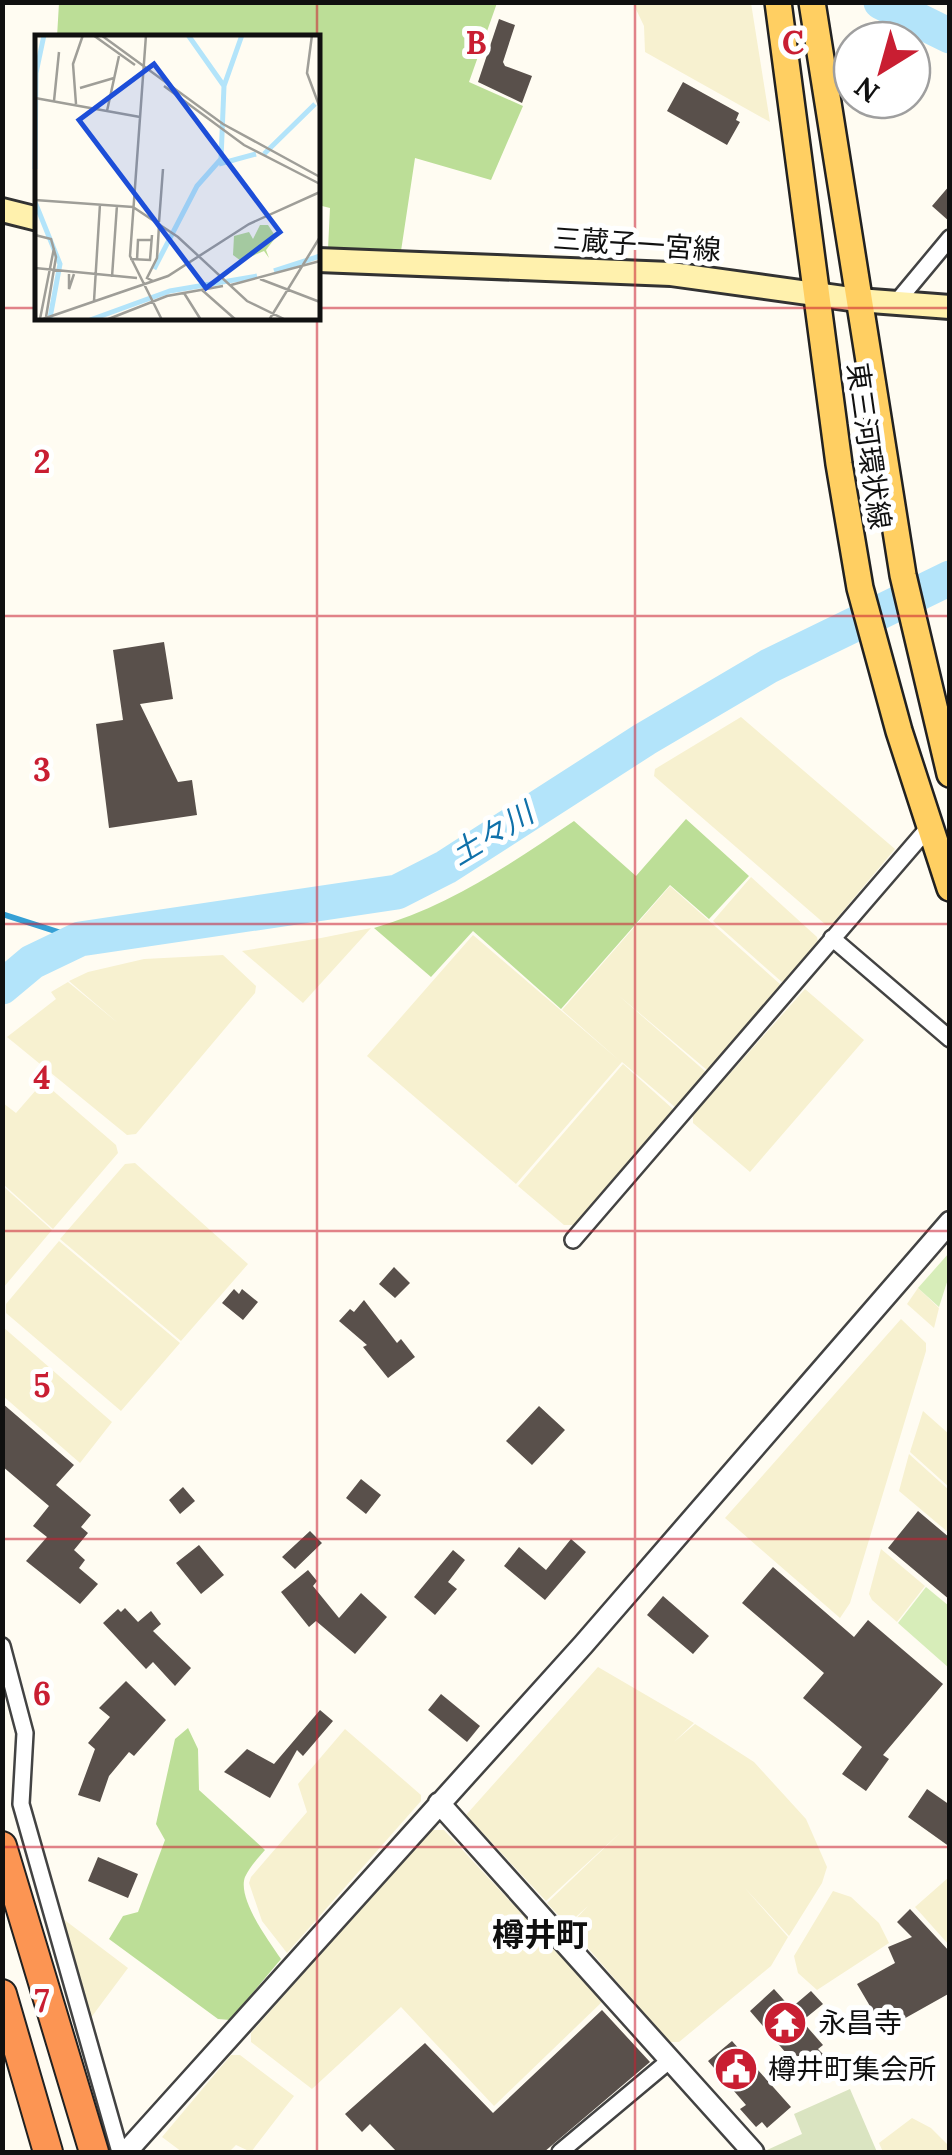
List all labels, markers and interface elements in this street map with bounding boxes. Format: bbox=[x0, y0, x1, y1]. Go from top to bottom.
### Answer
north arrow bbox=[832, 20, 932, 120]
text: B bbox=[465, 22, 487, 63]
text: C bbox=[782, 22, 804, 63]
inset map bbox=[35, 35, 320, 320]
text: N bbox=[847, 69, 886, 111]
street label: 三蔵子一宮線 bbox=[552, 220, 722, 268]
street label: 東三河環状線 bbox=[839, 360, 899, 532]
text: 2 bbox=[33, 441, 51, 482]
text: 3 bbox=[33, 749, 51, 790]
water label: 土々川 bbox=[443, 792, 542, 873]
text: 4 bbox=[33, 1057, 51, 1098]
text: 5 bbox=[33, 1365, 51, 1406]
text: 6 bbox=[33, 1673, 51, 1714]
district label: 樽井町 bbox=[492, 1914, 588, 1955]
text: 7 bbox=[34, 1980, 50, 2021]
temple icon: 永昌寺 bbox=[762, 2000, 808, 2046]
place label: 永昌寺 bbox=[818, 2005, 902, 2041]
public building icon: 樽井町集会所 bbox=[713, 2046, 759, 2092]
place label: 樽井町集会所 bbox=[768, 2051, 936, 2087]

